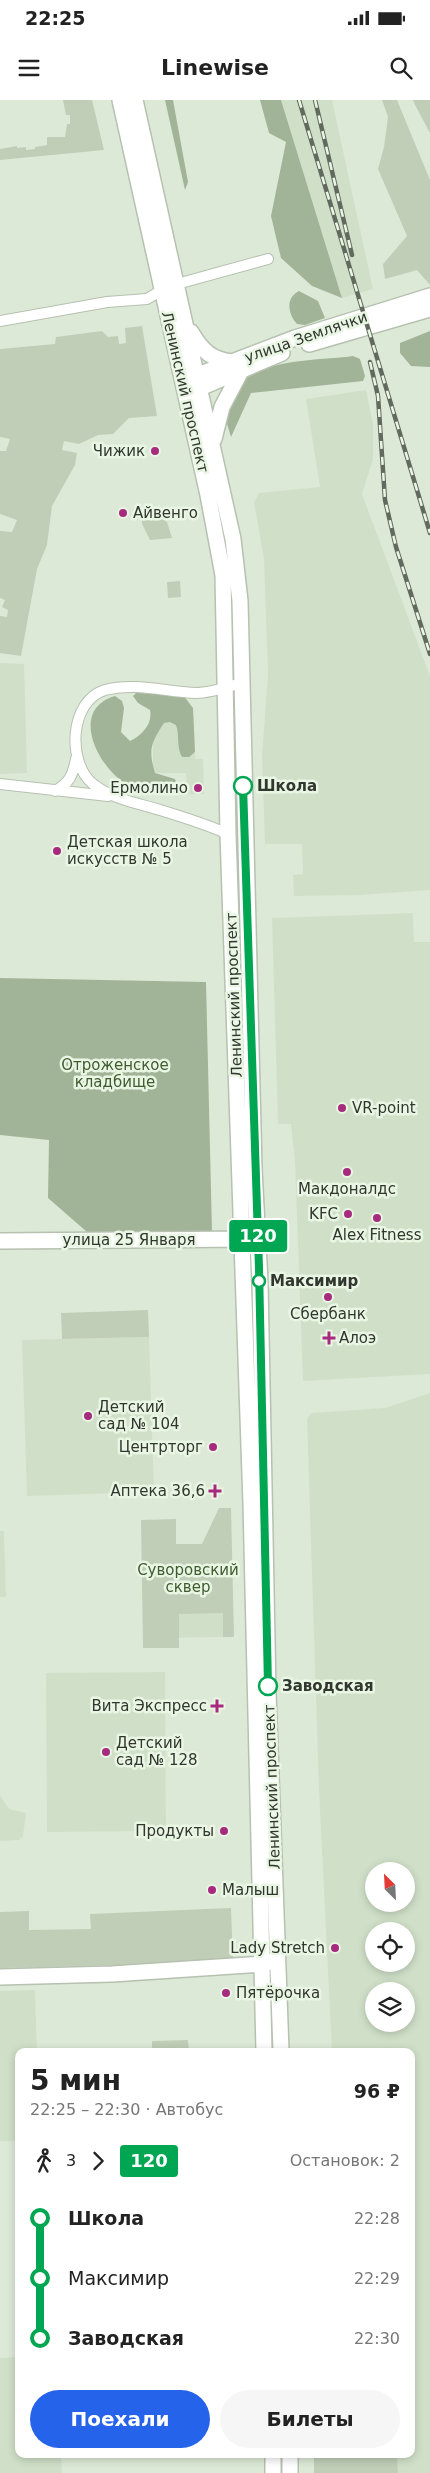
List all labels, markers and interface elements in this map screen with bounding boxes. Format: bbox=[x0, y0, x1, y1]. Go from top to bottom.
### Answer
text: 22:25 bbox=[25, 7, 85, 29]
icon: menu bbox=[15, 54, 43, 82]
icon: search bbox=[387, 54, 415, 82]
text: Linewise bbox=[161, 55, 269, 80]
street label: улица Землячки bbox=[242, 308, 370, 366]
street label: Ленинский проспект bbox=[158, 310, 212, 475]
place label: Чижик bbox=[93, 442, 145, 460]
marker: Чижик bbox=[149, 445, 161, 457]
place label: Айвенго bbox=[133, 504, 198, 522]
marker: Айвенго bbox=[117, 507, 129, 519]
marker: Школа bbox=[233, 776, 253, 796]
place label: Школа bbox=[257, 777, 317, 795]
place label: Ермолино bbox=[110, 779, 188, 797]
marker: Ермолино bbox=[192, 782, 204, 794]
place label: Детская школа искусств № 5 bbox=[67, 833, 188, 868]
marker: Детская школа искусств № 5 bbox=[51, 845, 63, 857]
street label: Ленинский проспект bbox=[222, 912, 246, 1078]
park label: Отроженское кладбище bbox=[61, 1056, 169, 1091]
place label: VR-point bbox=[352, 1099, 416, 1117]
marker: VR-point bbox=[336, 1102, 348, 1114]
marker: Макдоналдс bbox=[341, 1166, 353, 1178]
place label: Макдоналдс bbox=[298, 1180, 396, 1198]
place label: KFC bbox=[309, 1205, 338, 1223]
marker: KFC bbox=[342, 1208, 354, 1220]
marker: Alex Fitness bbox=[371, 1212, 383, 1224]
line badge: 120 bbox=[229, 1220, 287, 1252]
text: 120 bbox=[239, 1225, 277, 1246]
place label: Alex Fitness bbox=[333, 1226, 422, 1244]
street label: улица 25 Января bbox=[62, 1231, 196, 1249]
place label: Максимир bbox=[270, 1272, 358, 1290]
marker: Максимир bbox=[252, 1274, 266, 1288]
marker: Сбербанк bbox=[322, 1291, 334, 1303]
place label: Сбербанк bbox=[290, 1305, 366, 1323]
place label: Алоэ bbox=[339, 1329, 376, 1347]
marker: Алоэ bbox=[323, 1332, 335, 1344]
place label: Детский сад № 104 bbox=[98, 1398, 180, 1433]
marker: Детский сад № 104 bbox=[82, 1410, 94, 1422]
place label: Центрторг bbox=[119, 1438, 203, 1456]
marker: Центрторг bbox=[207, 1441, 219, 1453]
place label: Аптека 36,6 bbox=[111, 1482, 205, 1500]
marker: Аптека 36,6 bbox=[209, 1485, 221, 1497]
park label: Суворовский сквер bbox=[137, 1561, 239, 1596]
marker: Заводская bbox=[258, 1676, 278, 1696]
place label: Заводская bbox=[282, 1677, 374, 1695]
place label: Вита Экспресс bbox=[91, 1697, 207, 1715]
marker: Вита Экспресс bbox=[211, 1700, 223, 1712]
street label: Ленинский проспект bbox=[260, 1704, 284, 1870]
place label: Детский сад № 128 bbox=[116, 1734, 198, 1769]
marker: Детский сад № 128 bbox=[100, 1746, 112, 1758]
place label: Продукты bbox=[135, 1822, 214, 1840]
marker: Продукты bbox=[218, 1825, 230, 1837]
north arrow bbox=[365, 1862, 415, 1912]
map controls bbox=[365, 1862, 415, 2032]
place label: Малыш bbox=[222, 1881, 279, 1899]
marker: Малыш bbox=[206, 1884, 218, 1896]
button: locate bbox=[365, 1922, 415, 1972]
place label: Lady Stretch bbox=[230, 1939, 325, 1957]
marker: Lady Stretch bbox=[329, 1942, 341, 1954]
button: layers bbox=[365, 1982, 415, 2032]
place label: Пятёрочка bbox=[236, 1984, 320, 2002]
marker: Пятёрочка bbox=[220, 1987, 232, 1999]
text: 5 мин bbox=[30, 2064, 121, 2097]
text: 96 ₽ bbox=[354, 2080, 400, 2102]
text: 22:25 – 22:30 · Автобус bbox=[30, 2100, 223, 2119]
icon: walk bbox=[30, 2147, 58, 2175]
icon: forward bbox=[84, 2147, 112, 2175]
text: 120 bbox=[130, 2150, 168, 2171]
text: 3 bbox=[66, 2151, 76, 2170]
text: Остановок: 2 bbox=[290, 2151, 400, 2170]
text: Школа bbox=[68, 2207, 144, 2229]
text: 22:28 bbox=[354, 2209, 400, 2228]
text: Максимир bbox=[68, 2267, 169, 2289]
text: 22:29 bbox=[354, 2269, 400, 2288]
text: Заводская bbox=[68, 2327, 184, 2349]
text: 22:30 bbox=[354, 2329, 400, 2348]
button: Поехали bbox=[30, 2390, 210, 2448]
button: Билеты bbox=[220, 2390, 400, 2448]

